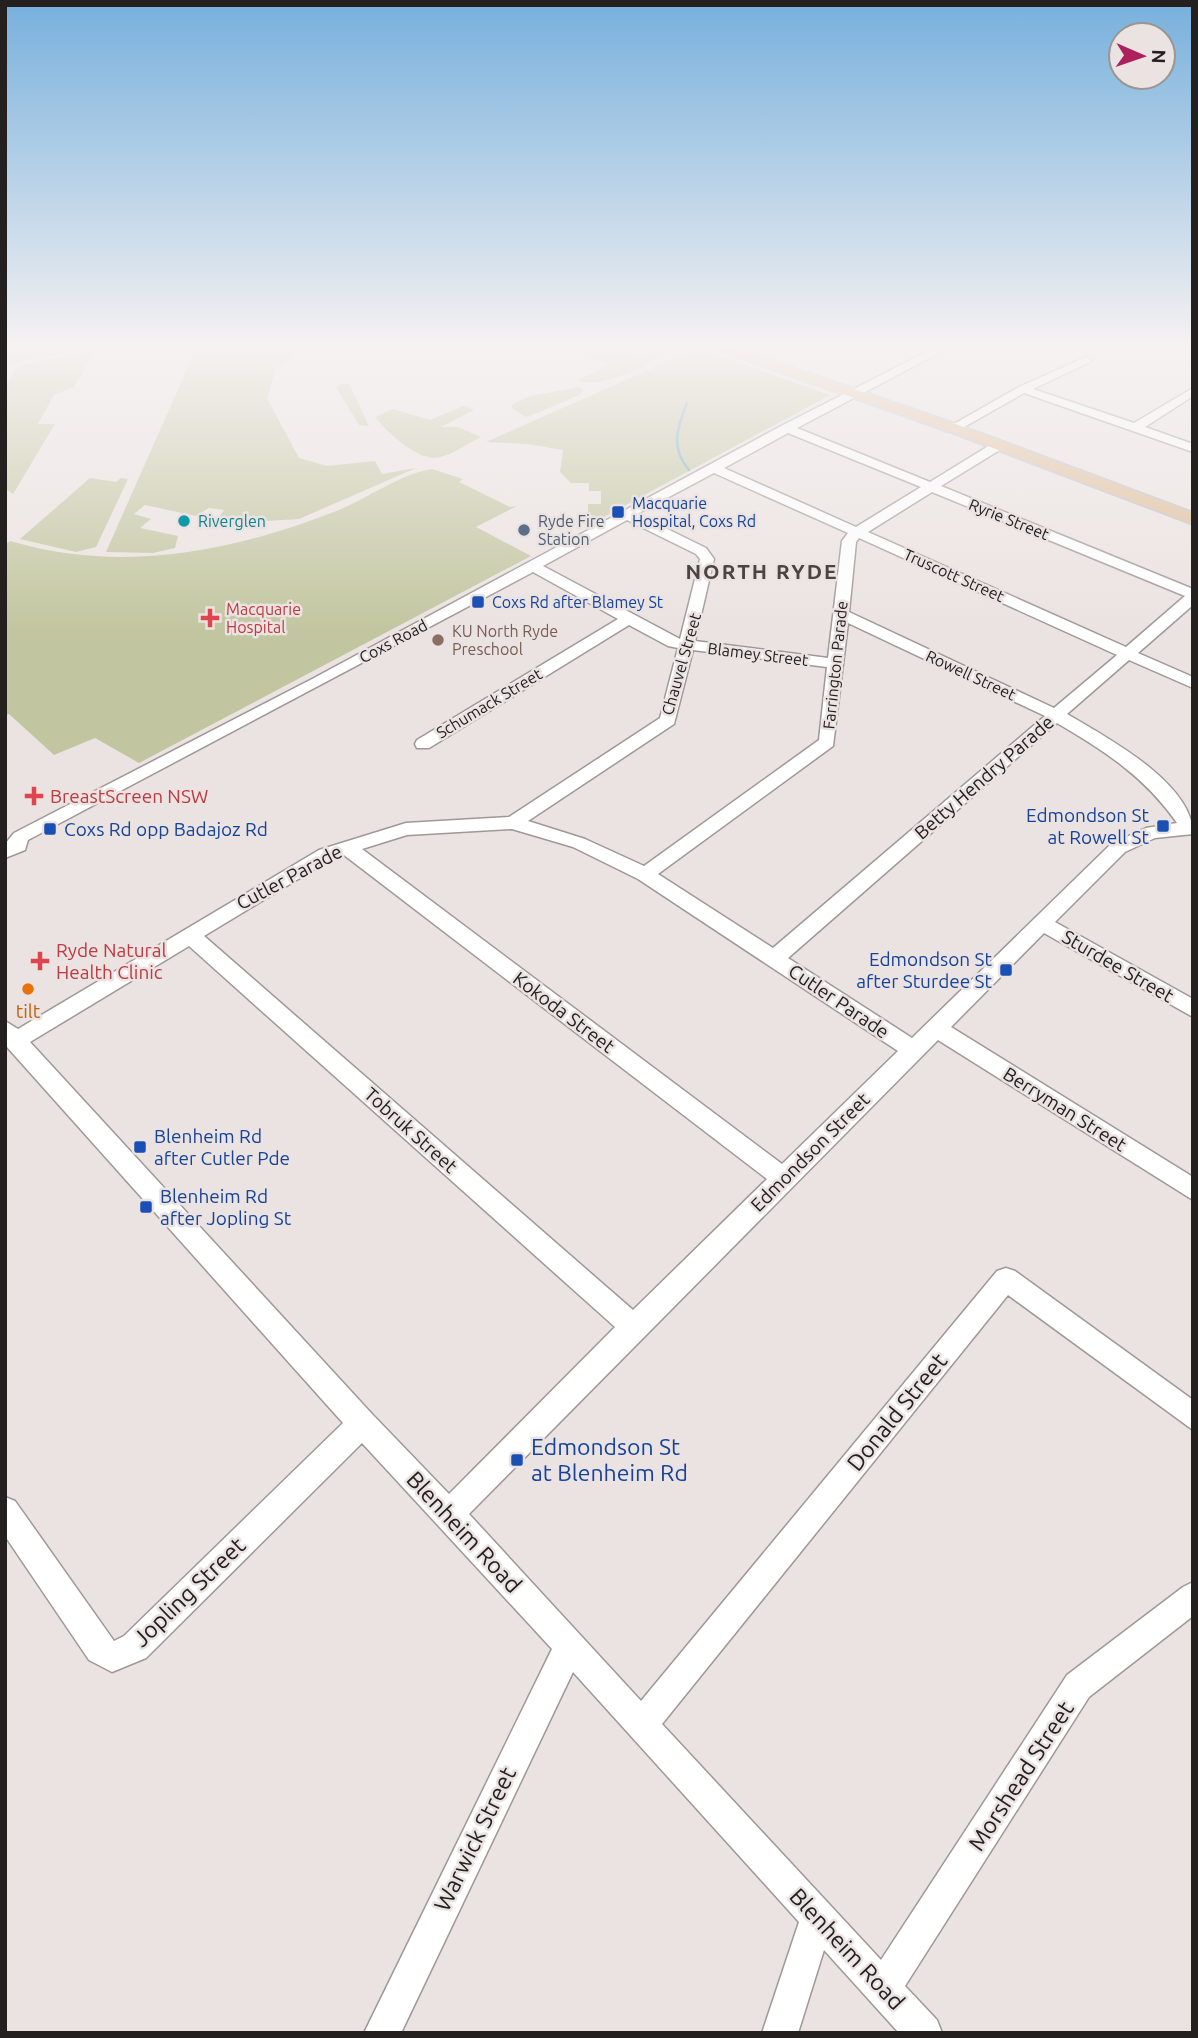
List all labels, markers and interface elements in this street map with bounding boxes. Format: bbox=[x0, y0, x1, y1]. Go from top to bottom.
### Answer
north arrow bbox=[1107, 21, 1177, 91]
text: N bbox=[1148, 49, 1170, 64]
place label: Macquarie Hospital, Coxs Rd bbox=[632, 494, 756, 530]
street label: Ryrie Street bbox=[966, 495, 1052, 543]
marker: Macquarie Hospital, Coxs Rd bbox=[610, 504, 626, 520]
place label: Riverglen bbox=[198, 512, 266, 530]
place label: Ryde Fire Station bbox=[538, 512, 605, 548]
marker: Riverglen bbox=[176, 513, 192, 529]
marker: Ryde Fire Station bbox=[516, 522, 532, 538]
street label: Truscott Street bbox=[901, 545, 1008, 606]
district label: NORTH RYDE bbox=[685, 559, 839, 583]
place label: Coxs Rd after Blamey St bbox=[492, 593, 664, 611]
marker: Coxs Rd after Blamey St bbox=[470, 594, 486, 610]
place label: Macquarie Hospital bbox=[226, 600, 301, 636]
street label: Farrington Parade bbox=[819, 600, 851, 730]
marker: Macquarie Hospital bbox=[200, 608, 220, 628]
street label: Chauvel Street bbox=[658, 610, 704, 717]
street label: Coxs Road bbox=[356, 616, 430, 666]
place label: KU North Ryde Preschool bbox=[452, 622, 558, 658]
marker: KU North Ryde Preschool bbox=[430, 632, 446, 648]
street label: Blamey Street bbox=[707, 639, 810, 669]
street label: Rowell Street bbox=[923, 646, 1020, 704]
street label: Schumack Street bbox=[433, 664, 546, 742]
street label: Betty Hendry Parade bbox=[910, 711, 1058, 843]
place label: BreastScreen NSW bbox=[50, 785, 208, 807]
marker: BreastScreen NSW bbox=[24, 786, 44, 806]
place label: Edmondson St at Rowell St bbox=[1026, 804, 1150, 848]
place label: Coxs Rd opp Badajoz Rd bbox=[64, 818, 268, 840]
marker: Edmondson St at Rowell St bbox=[1155, 818, 1171, 834]
marker: Coxs Rd opp Badajoz Rd bbox=[42, 821, 58, 837]
street label: Cutler Parade bbox=[232, 840, 346, 914]
street label: Sturdee Street bbox=[1058, 925, 1178, 1007]
place label: Ryde Natural Health Clinic bbox=[56, 939, 167, 983]
place label: Edmondson St after Sturdee St bbox=[856, 948, 993, 992]
marker: Ryde Natural Health Clinic bbox=[30, 951, 50, 971]
street label: Cutler Parade bbox=[785, 959, 893, 1043]
marker: Edmondson St after Sturdee St bbox=[998, 962, 1014, 978]
street label: Kokoda Street bbox=[509, 967, 619, 1058]
marker: tilt bbox=[20, 981, 36, 997]
place label: tilt bbox=[16, 1000, 41, 1022]
street label: Berryman Street bbox=[999, 1062, 1131, 1156]
street label: Tobruk Street bbox=[360, 1083, 462, 1178]
street label: Edmondson Street bbox=[746, 1088, 874, 1216]
place label: Blenheim Rd after Cutler Pde bbox=[154, 1125, 290, 1169]
marker: Blenheim Rd after Cutler Pde bbox=[132, 1139, 148, 1155]
place label: Blenheim Rd after Jopling St bbox=[160, 1185, 292, 1229]
marker: Blenheim Rd after Jopling St bbox=[138, 1199, 154, 1215]
street label: Donald Street bbox=[842, 1348, 952, 1475]
place label: Edmondson St at Blenheim Rd bbox=[531, 1434, 688, 1485]
marker: Edmondson St at Blenheim Rd bbox=[509, 1452, 525, 1468]
street label: Blenheim Road bbox=[402, 1466, 527, 1597]
street label: Jopling Street bbox=[128, 1532, 250, 1651]
street label: Morshead Street bbox=[963, 1696, 1078, 1855]
street label: Warwick Street bbox=[429, 1763, 520, 1915]
street label: Blenheim Road bbox=[785, 1883, 910, 2014]

